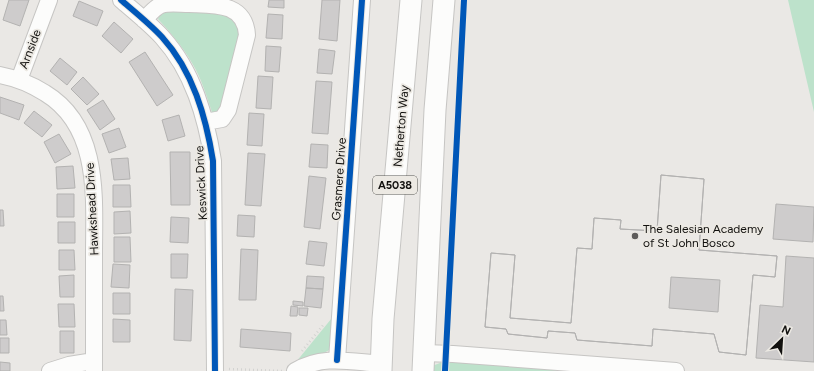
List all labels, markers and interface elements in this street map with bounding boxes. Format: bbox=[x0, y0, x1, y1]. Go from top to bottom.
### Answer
street label: Arnside bbox=[16, 27, 44, 71]
street label: Netherton Way bbox=[390, 84, 412, 168]
street label: Grasmere Drive bbox=[329, 137, 349, 221]
street label: Keswick Drive bbox=[192, 145, 210, 221]
street label: Hawkshead Drive bbox=[83, 162, 101, 256]
road number: A5038 bbox=[373, 176, 417, 194]
place label: The Salesian Academy of St John Bosco bbox=[643, 222, 764, 250]
marker: The Salesian Academy of St John Bosco bbox=[630, 231, 640, 241]
north arrow bbox=[762, 319, 802, 359]
text: N bbox=[779, 323, 793, 338]

